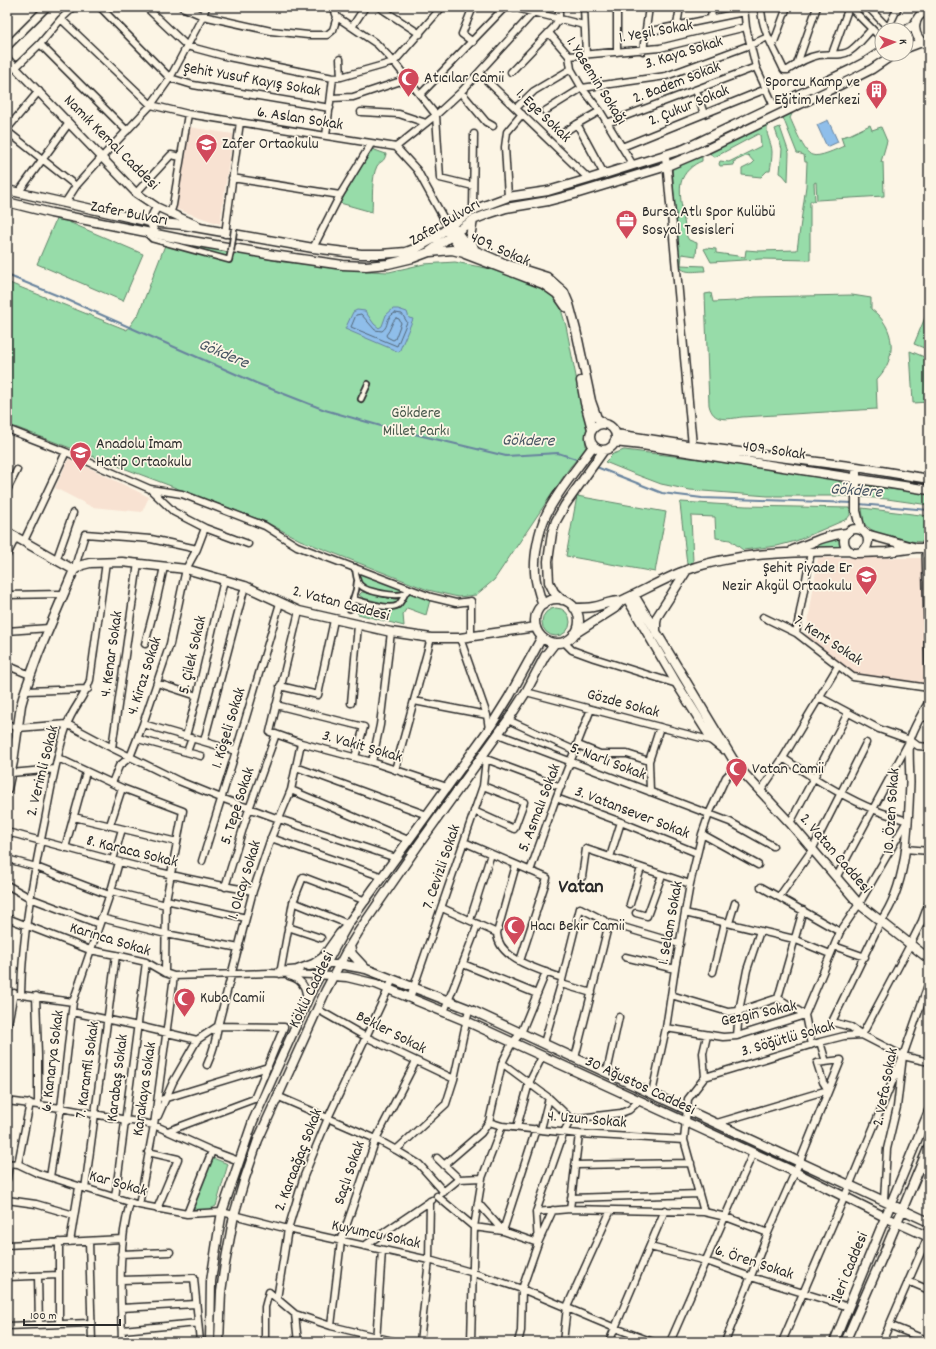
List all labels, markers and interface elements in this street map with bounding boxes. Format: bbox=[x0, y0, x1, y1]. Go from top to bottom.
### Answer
street label: 1. Yeşil Sokak bbox=[617, 14, 695, 50]
north arrow bbox=[874, 22, 914, 62]
street label: 3. Kaya Sokak bbox=[642, 30, 726, 76]
street label: 1. Yasemin Sokağı bbox=[560, 32, 632, 130]
text: K bbox=[894, 39, 910, 45]
street label: 2. Badem Sokak bbox=[630, 56, 724, 110]
street label: Şehit Yusuf Kayış Sokak bbox=[182, 57, 322, 103]
mosque icon: Atıcılar Camii bbox=[395, 65, 421, 98]
place label: Atıcılar Camii bbox=[424, 67, 504, 90]
place label: Sporcu Kamp ve Eğitim Merkezi bbox=[765, 71, 860, 112]
building icon: Sporcu Kamp ve Eğitim Merkezi bbox=[863, 78, 889, 111]
street label: 2. Çukur Sokak bbox=[645, 79, 733, 133]
street label: 1. Ege Sokak bbox=[510, 84, 576, 148]
street label: Namık Kemal Caddesi bbox=[58, 90, 164, 196]
street label: 6. Aslan Sokak bbox=[255, 101, 345, 137]
school or university icon: Zafer Ortaokulu bbox=[193, 131, 219, 164]
place label: Zafer Ortaokulu bbox=[222, 133, 319, 156]
street label: Zafer Bulvarı bbox=[405, 193, 485, 253]
street label: Zafer Bulvarı bbox=[88, 195, 170, 233]
place label: Bursa Atlı Spor Kulübü Sosyal Tesisleri bbox=[642, 201, 775, 242]
office icon: Bursa Atlı Spor Kulübü Sosyal Tesisleri bbox=[614, 208, 640, 241]
street label: 409. Sokak bbox=[466, 227, 534, 273]
water label: Gökdere bbox=[194, 334, 253, 377]
park label: Gökdere Millet Parkı bbox=[383, 402, 449, 443]
water label: Gökdere bbox=[502, 430, 556, 454]
place label: Anadolu İmam Hatip Ortaokulu bbox=[96, 433, 191, 474]
street label: 409. Sokak bbox=[741, 435, 807, 467]
school or university icon: Anadolu İmam Hatip Ortaokulu bbox=[68, 440, 94, 473]
water label: Gökdere bbox=[829, 478, 884, 506]
place label: Şehit Piyade Er Nezir Akgül Ortaokulu bbox=[722, 557, 852, 598]
school or university icon: Şehit Piyade Er Nezir Akgül Ortaokulu bbox=[854, 564, 880, 597]
street label: 2. Vatan Caddesi bbox=[290, 580, 392, 628]
street label: 4. Kenar Sokak bbox=[95, 609, 129, 699]
street label: 7. Kent Sokak bbox=[789, 610, 867, 672]
street label: 5. Çilek Sokak bbox=[173, 613, 213, 697]
street label: 4. Kiraz Sokak bbox=[122, 634, 168, 718]
street label: Gözde Sokak bbox=[584, 683, 662, 725]
street label: 1. Köşeli Sokak bbox=[206, 685, 252, 771]
street label: 2. Verimli Sokak bbox=[21, 723, 65, 819]
street label: 3. Vakit Sokak bbox=[319, 725, 405, 769]
street label: 5. Narlı Sokak bbox=[566, 737, 650, 787]
mosque icon: Vatan Camii bbox=[723, 756, 749, 789]
place label: Vatan Camii bbox=[752, 758, 824, 781]
street label: 5. Asmalı Sokak bbox=[513, 761, 567, 855]
street label: 5. Tepe Sokak bbox=[215, 764, 261, 848]
street label: 10. Özen Sokak bbox=[878, 767, 906, 855]
street label: 3. Vatansever Sokak bbox=[571, 781, 693, 845]
street label: 2. Vatan Caddesi bbox=[793, 809, 877, 899]
street label: 7. Cevizli Sokak bbox=[417, 822, 467, 912]
street label: 8. Karaca Sokak bbox=[84, 830, 180, 874]
street label: 1. Olcay Sokak bbox=[222, 838, 268, 922]
district label: Vatan bbox=[559, 874, 604, 902]
street label: 1. Selam Sokak bbox=[652, 879, 690, 967]
mosque icon: Hacı Bekir Camii bbox=[501, 913, 527, 946]
place label: Hacı Bekir Camii bbox=[530, 915, 625, 938]
street label: Karınca Sokak bbox=[67, 917, 153, 963]
street label: Köklü Caddesi bbox=[284, 948, 340, 1032]
mosque icon: Kuba Camii bbox=[172, 985, 198, 1018]
place label: Kuba Camii bbox=[200, 987, 265, 1010]
street label: Gezgin Sokak bbox=[719, 995, 799, 1033]
street label: Bekler Sokak bbox=[352, 1005, 430, 1061]
street label: 6. Kanarya Sokak bbox=[35, 1009, 71, 1113]
street label: 3. Söğütlü Sokak bbox=[738, 1015, 838, 1063]
street label: 7. Karanfil Sokak bbox=[70, 1020, 106, 1120]
street label: Karabaş Sokak bbox=[101, 1033, 135, 1123]
street label: Karakaya Sokak bbox=[127, 1040, 163, 1138]
street label: 2. Vefa Sokak bbox=[867, 1046, 905, 1128]
street label: 30 Ağustos Caddesi bbox=[581, 1050, 699, 1122]
street label: 2. Karaağaç Sokak bbox=[269, 1105, 329, 1215]
street label: 4. Uzun Sokak bbox=[546, 1105, 628, 1135]
street label: Saçlı Sokak bbox=[328, 1138, 372, 1208]
street label: Kar Sokak bbox=[86, 1165, 150, 1203]
street label: Kuyumcu Sokak bbox=[329, 1214, 423, 1256]
street label: İleri Caddesi bbox=[825, 1229, 875, 1307]
street label: 6. Ören Sokak bbox=[712, 1239, 796, 1287]
scale bar bbox=[24, 1301, 120, 1327]
text: 100 m bbox=[30, 1308, 57, 1325]

